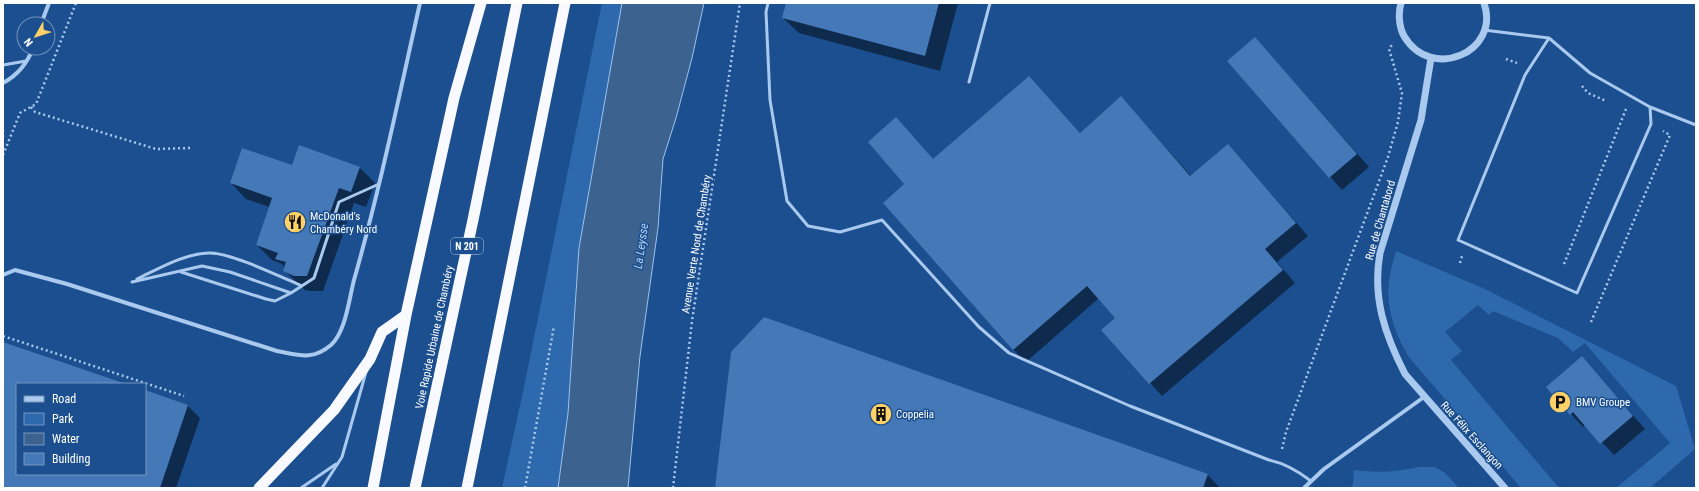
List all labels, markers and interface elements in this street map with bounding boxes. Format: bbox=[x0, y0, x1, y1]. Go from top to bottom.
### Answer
north arrow bbox=[16, 16, 56, 56]
text: N bbox=[21, 35, 36, 49]
street label: Avenue Verte Nord de Chambéry bbox=[679, 173, 714, 314]
street label: Rue de Chantabord bbox=[1363, 179, 1398, 261]
restaurant icon: McDonald's Chambéry Nord bbox=[282, 209, 308, 235]
place label: McDonald's Chambéry Nord bbox=[310, 210, 377, 236]
water label: La Leysse bbox=[631, 222, 651, 270]
road number: N 201 bbox=[451, 238, 483, 254]
street label: Voie Rapide Urbaine de Chambéry bbox=[413, 264, 456, 410]
legend bbox=[16, 383, 146, 475]
parking icon: BMV Groupe bbox=[1547, 389, 1573, 415]
text: Road bbox=[52, 392, 76, 406]
place label: BMV Groupe bbox=[1576, 396, 1630, 409]
street label: Rue Félix Esclangon bbox=[1438, 399, 1505, 472]
building icon: Coppelia bbox=[868, 401, 894, 427]
place label: Coppelia bbox=[896, 408, 934, 421]
text: Park bbox=[52, 412, 74, 426]
text: Water bbox=[52, 432, 80, 446]
text: Building bbox=[52, 452, 90, 466]

